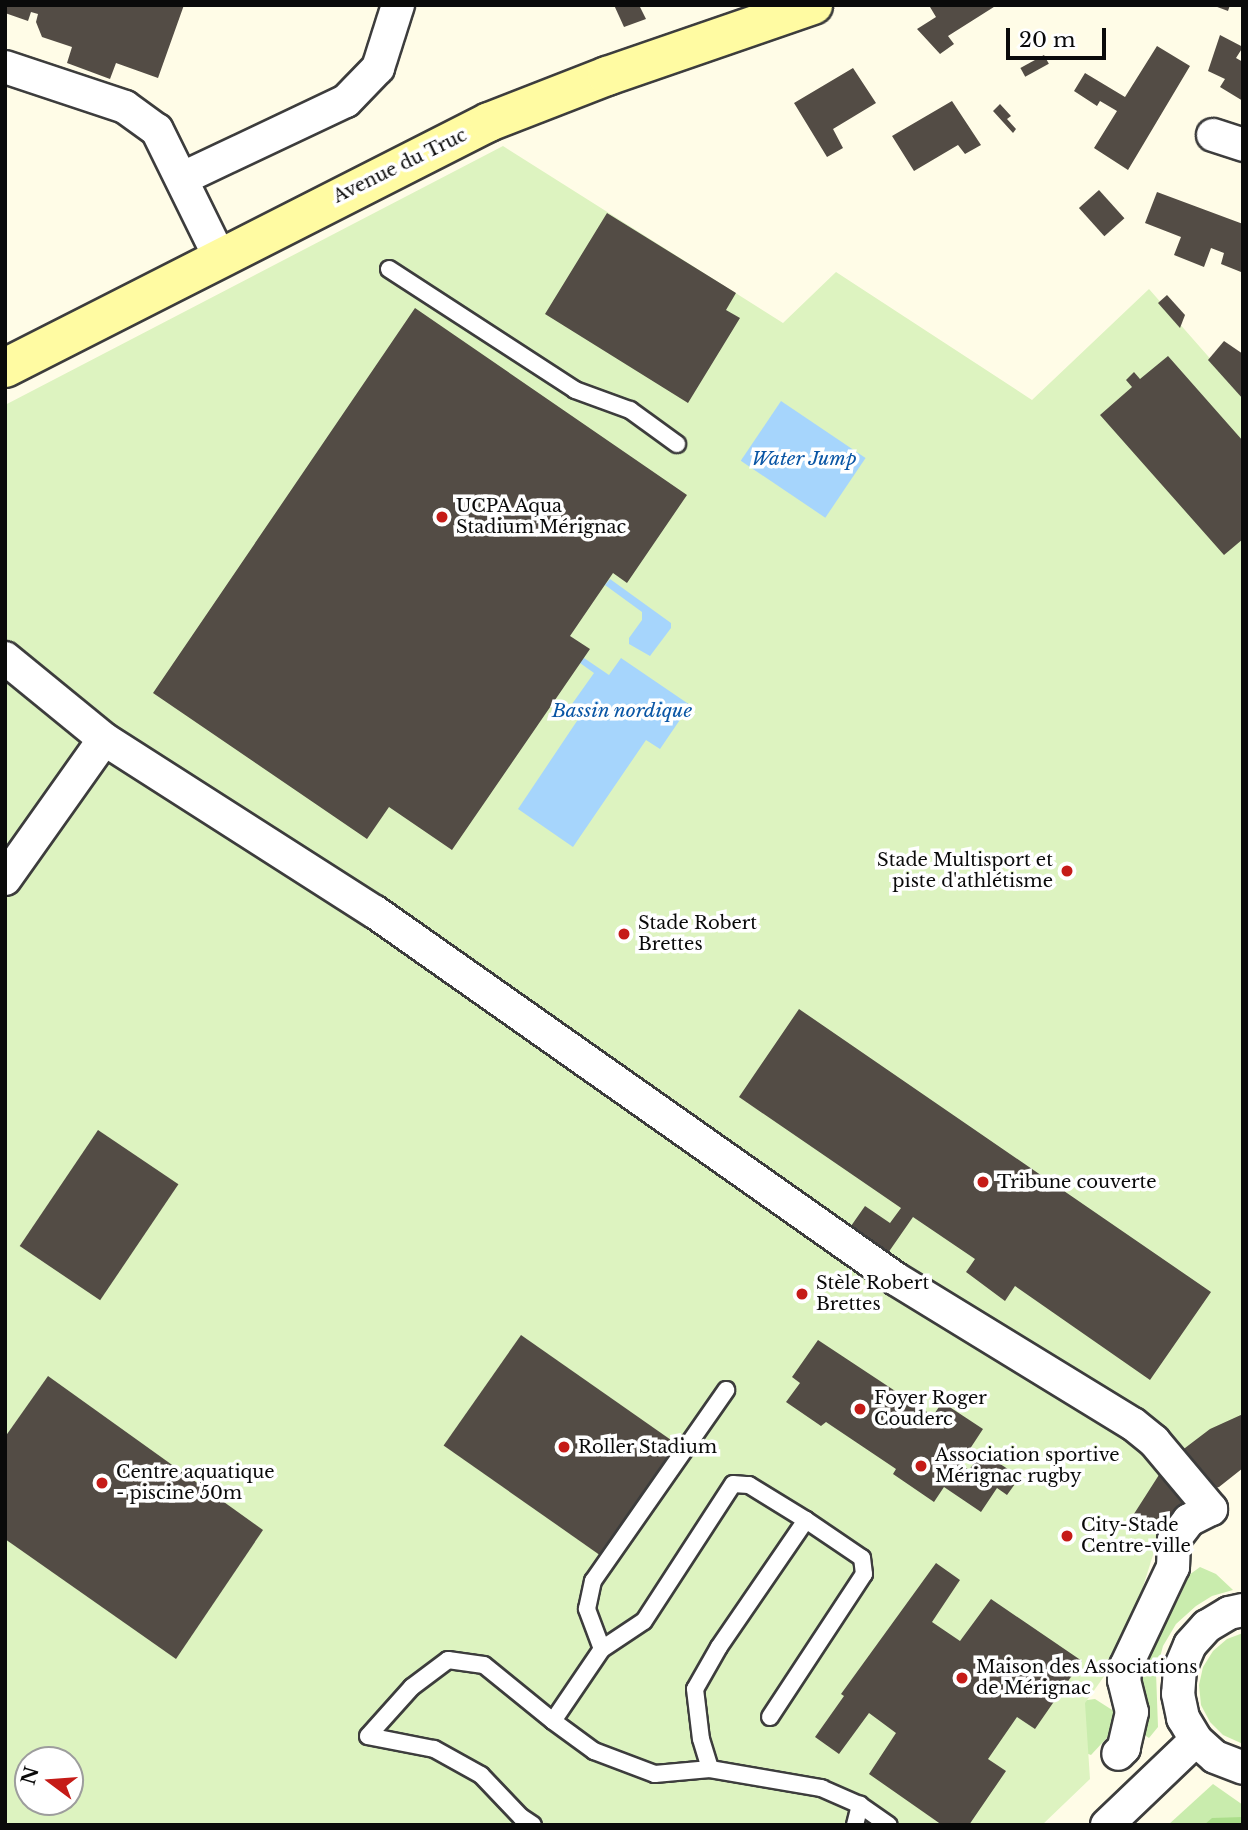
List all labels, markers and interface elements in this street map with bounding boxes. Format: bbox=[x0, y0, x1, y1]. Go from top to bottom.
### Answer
scale bar bbox=[1010, 14, 1110, 58]
text: 20 m bbox=[1019, 27, 1076, 53]
street label: Avenue du Truc bbox=[329, 124, 471, 208]
water label: Water Jump bbox=[751, 448, 857, 470]
place label: UCPA Aqua Stadium Mérignac bbox=[456, 496, 626, 538]
marker: UCPA Aqua Stadium Mérignac bbox=[434, 509, 450, 525]
water label: Bassin nordique bbox=[551, 700, 693, 722]
place label: Stade Multisport et piste d'athlétisme bbox=[877, 850, 1053, 892]
marker: Stade Multisport et piste d'athlétisme bbox=[1059, 863, 1075, 879]
place label: Stade Robert Brettes bbox=[638, 913, 757, 956]
marker: Stade Robert Brettes bbox=[616, 926, 632, 942]
place label: Tribune couverte bbox=[997, 1171, 1157, 1193]
marker: Tribune couverte bbox=[975, 1174, 991, 1190]
place label: Stèle Robert Brettes bbox=[816, 1273, 929, 1316]
marker: Stèle Robert Brettes bbox=[794, 1286, 810, 1302]
place label: Foyer Roger Couderc bbox=[874, 1388, 987, 1430]
marker: Foyer Roger Couderc bbox=[852, 1401, 868, 1417]
place label: Roller Stadium bbox=[578, 1436, 717, 1458]
marker: Roller Stadium bbox=[556, 1439, 572, 1455]
place label: Association sportive Mérignac rugby bbox=[935, 1445, 1120, 1488]
marker: Association sportive Mérignac rugby bbox=[913, 1458, 929, 1474]
place label: Centre aquatique - piscine 50m bbox=[116, 1462, 275, 1504]
marker: Centre aquatique - piscine 50m bbox=[94, 1475, 110, 1491]
place label: City-Stade Centre-ville bbox=[1081, 1515, 1191, 1558]
marker: City-Stade Centre-ville bbox=[1059, 1528, 1075, 1544]
place label: Maison des Associations de Mérignac bbox=[976, 1657, 1198, 1700]
marker: Maison des Associations de Mérignac bbox=[954, 1670, 970, 1686]
north arrow bbox=[14, 1746, 84, 1816]
text: N bbox=[17, 1764, 44, 1787]

